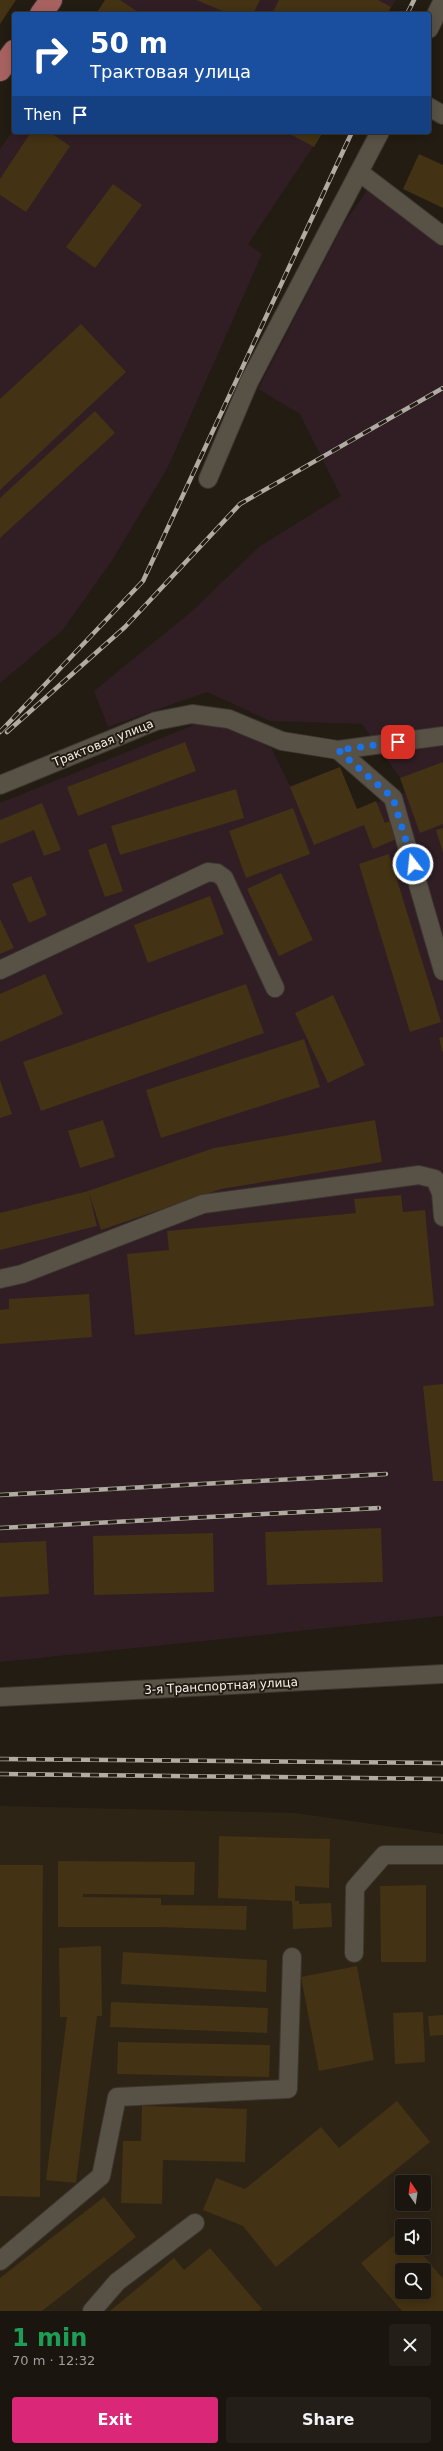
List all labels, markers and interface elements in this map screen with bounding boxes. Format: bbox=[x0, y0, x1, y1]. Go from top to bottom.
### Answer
text: 50 m bbox=[90, 27, 168, 60]
icon: right bbox=[24, 28, 76, 80]
text: Трактовая улица bbox=[90, 61, 251, 82]
icon: arrive bbox=[69, 104, 91, 126]
text: Then bbox=[24, 106, 61, 124]
street label: Трактовая улица bbox=[50, 716, 155, 770]
pin bbox=[381, 725, 415, 759]
icon: arrive bbox=[387, 731, 409, 753]
position arrow bbox=[392, 843, 434, 885]
street label: 3-я Транспортная улица bbox=[144, 1675, 298, 1697]
north arrow bbox=[395, 2175, 431, 2211]
map controls bbox=[395, 2175, 431, 2299]
button: sound bbox=[395, 2219, 431, 2255]
button: search bbox=[395, 2263, 431, 2299]
text: 1 min bbox=[12, 2324, 87, 2352]
button: close bbox=[389, 2324, 431, 2366]
text: 70 m · 12:32 bbox=[12, 2353, 95, 2368]
button: Exit bbox=[12, 2397, 218, 2443]
button: Share bbox=[226, 2397, 431, 2443]

